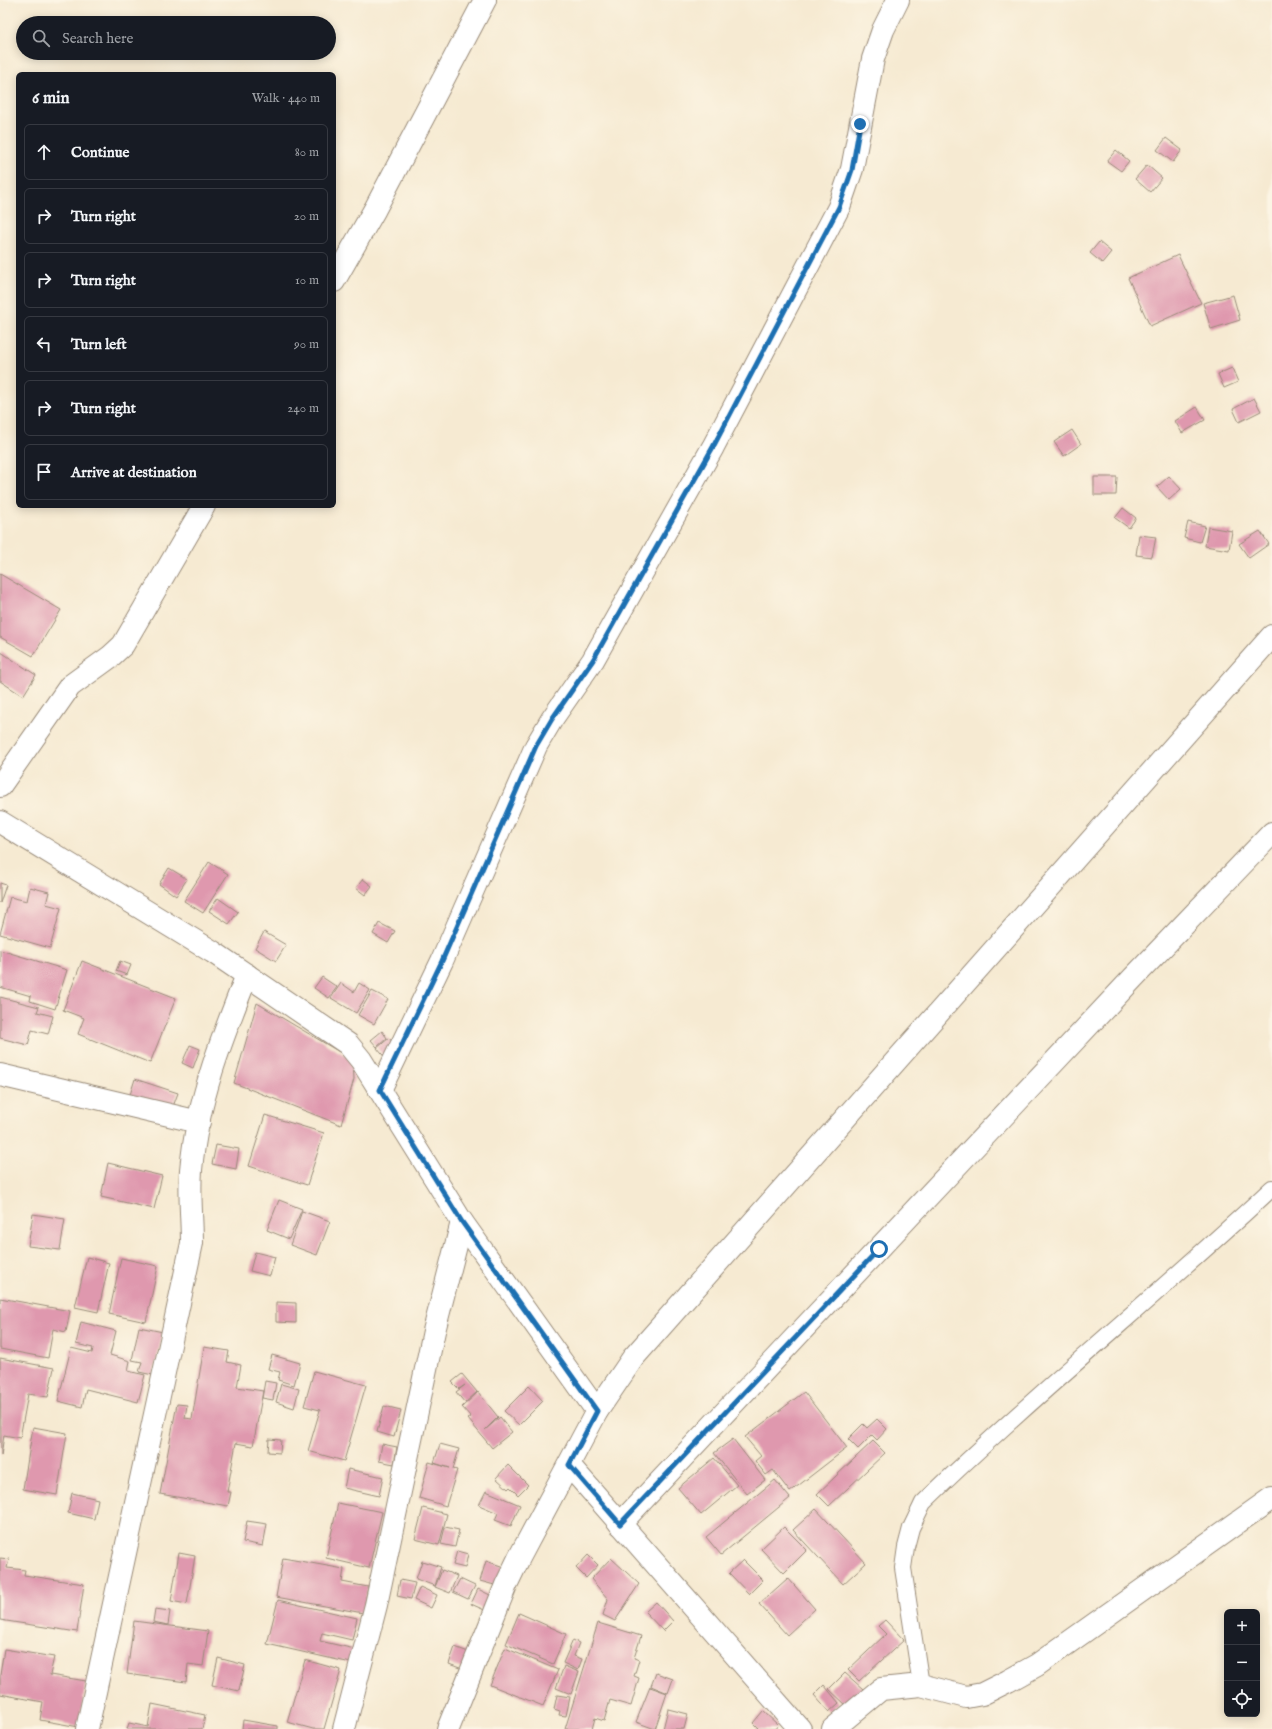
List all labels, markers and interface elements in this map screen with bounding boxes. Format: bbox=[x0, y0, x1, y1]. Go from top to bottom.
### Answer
search box bbox=[16, 16, 336, 60]
icon: search bbox=[30, 27, 52, 49]
text: Search here bbox=[62, 29, 133, 48]
text: 6 min bbox=[32, 88, 70, 109]
text: Walk · 440 m bbox=[252, 90, 320, 107]
route end bbox=[851, 115, 869, 133]
icon: ahead bbox=[33, 141, 55, 163]
text: Continue bbox=[71, 143, 129, 162]
text: 80 m bbox=[295, 144, 319, 161]
icon: right bbox=[33, 205, 55, 227]
text: Turn right bbox=[71, 207, 136, 226]
text: 20 m bbox=[294, 208, 319, 225]
icon: right bbox=[33, 269, 55, 291]
text: Turn right bbox=[71, 271, 136, 290]
text: 10 m bbox=[295, 272, 319, 289]
icon: left bbox=[33, 333, 55, 355]
text: Turn left bbox=[71, 335, 127, 354]
text: 90 m bbox=[294, 336, 319, 353]
icon: right bbox=[33, 397, 55, 419]
text: Turn right bbox=[71, 399, 136, 418]
text: 240 m bbox=[287, 400, 319, 417]
icon: arrive bbox=[33, 461, 55, 483]
text: Arrive at destination bbox=[71, 463, 197, 482]
route start bbox=[870, 1240, 888, 1258]
map controls bbox=[1224, 1609, 1260, 1717]
button: + bbox=[1224, 1609, 1260, 1645]
button: − bbox=[1224, 1645, 1260, 1681]
button: locate bbox=[1224, 1681, 1260, 1717]

